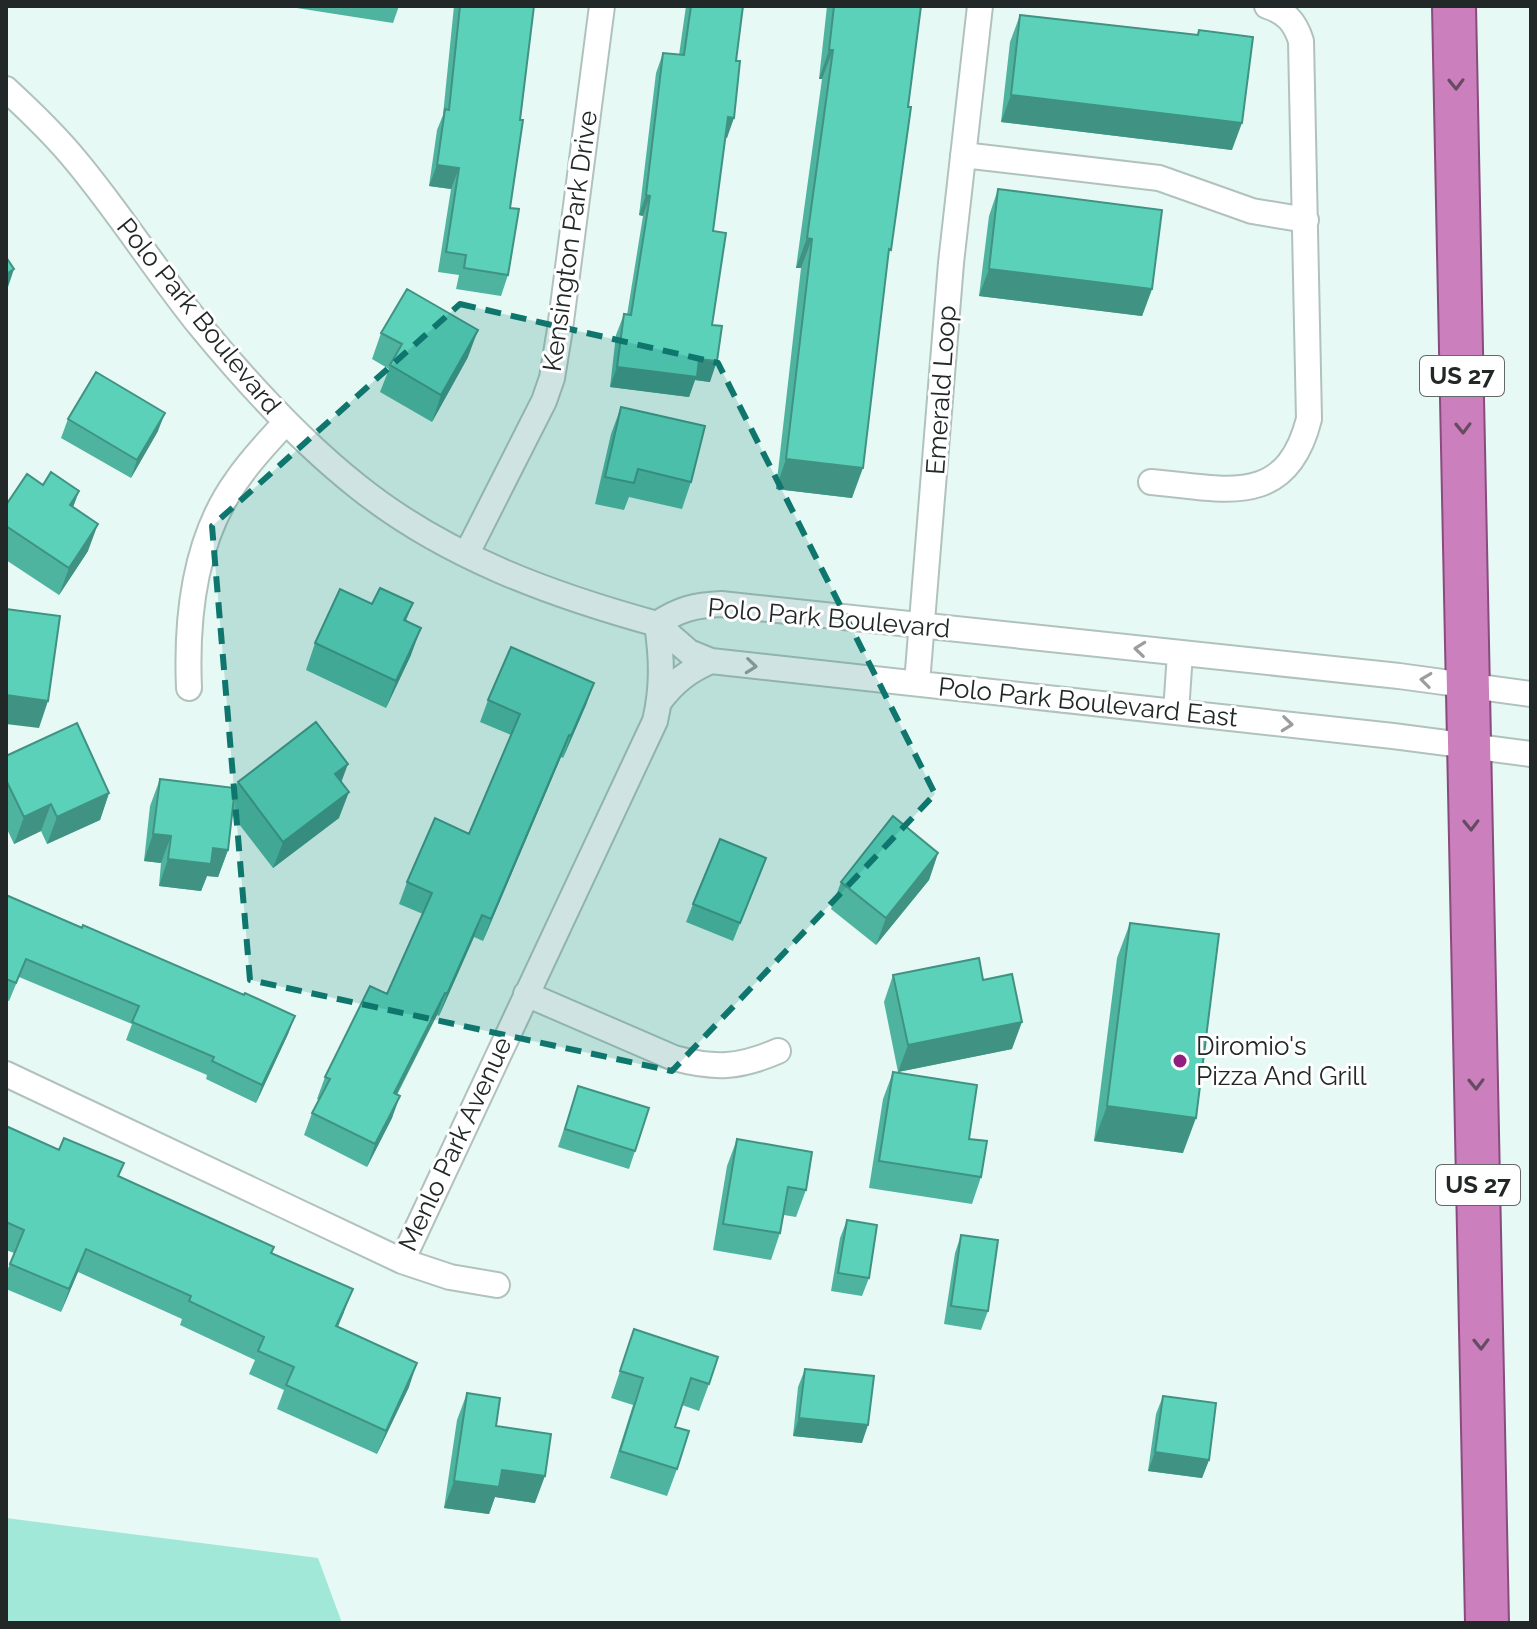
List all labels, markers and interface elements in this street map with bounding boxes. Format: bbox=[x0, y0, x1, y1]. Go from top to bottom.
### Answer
one-way arrow bbox=[1447, 78, 1465, 91]
street label: Kensington Park Drive bbox=[537, 109, 603, 373]
street label: Polo Park Boulevard bbox=[111, 212, 287, 420]
street label: Emerald Loop bbox=[920, 304, 962, 476]
road number: US 27 bbox=[1420, 356, 1504, 396]
one-way arrow bbox=[1454, 422, 1471, 435]
street label: Polo Park Boulevard bbox=[707, 592, 951, 644]
one-way arrow bbox=[1133, 640, 1146, 657]
one-way arrow bbox=[744, 657, 757, 674]
street label: Polo Park Boulevard East bbox=[937, 671, 1239, 733]
one-way arrow bbox=[1419, 672, 1433, 689]
one-way arrow bbox=[1281, 716, 1294, 733]
one-way arrow bbox=[1463, 819, 1480, 832]
place label: Diromio's Pizza And Grill bbox=[1196, 1031, 1367, 1091]
street label: Menlo Park Avenue bbox=[392, 1032, 518, 1256]
marker: Diromio's Pizza And Grill bbox=[1171, 1052, 1189, 1070]
one-way arrow bbox=[1468, 1078, 1485, 1091]
road number: US 27 bbox=[1436, 1165, 1520, 1205]
one-way arrow bbox=[1473, 1338, 1490, 1351]

